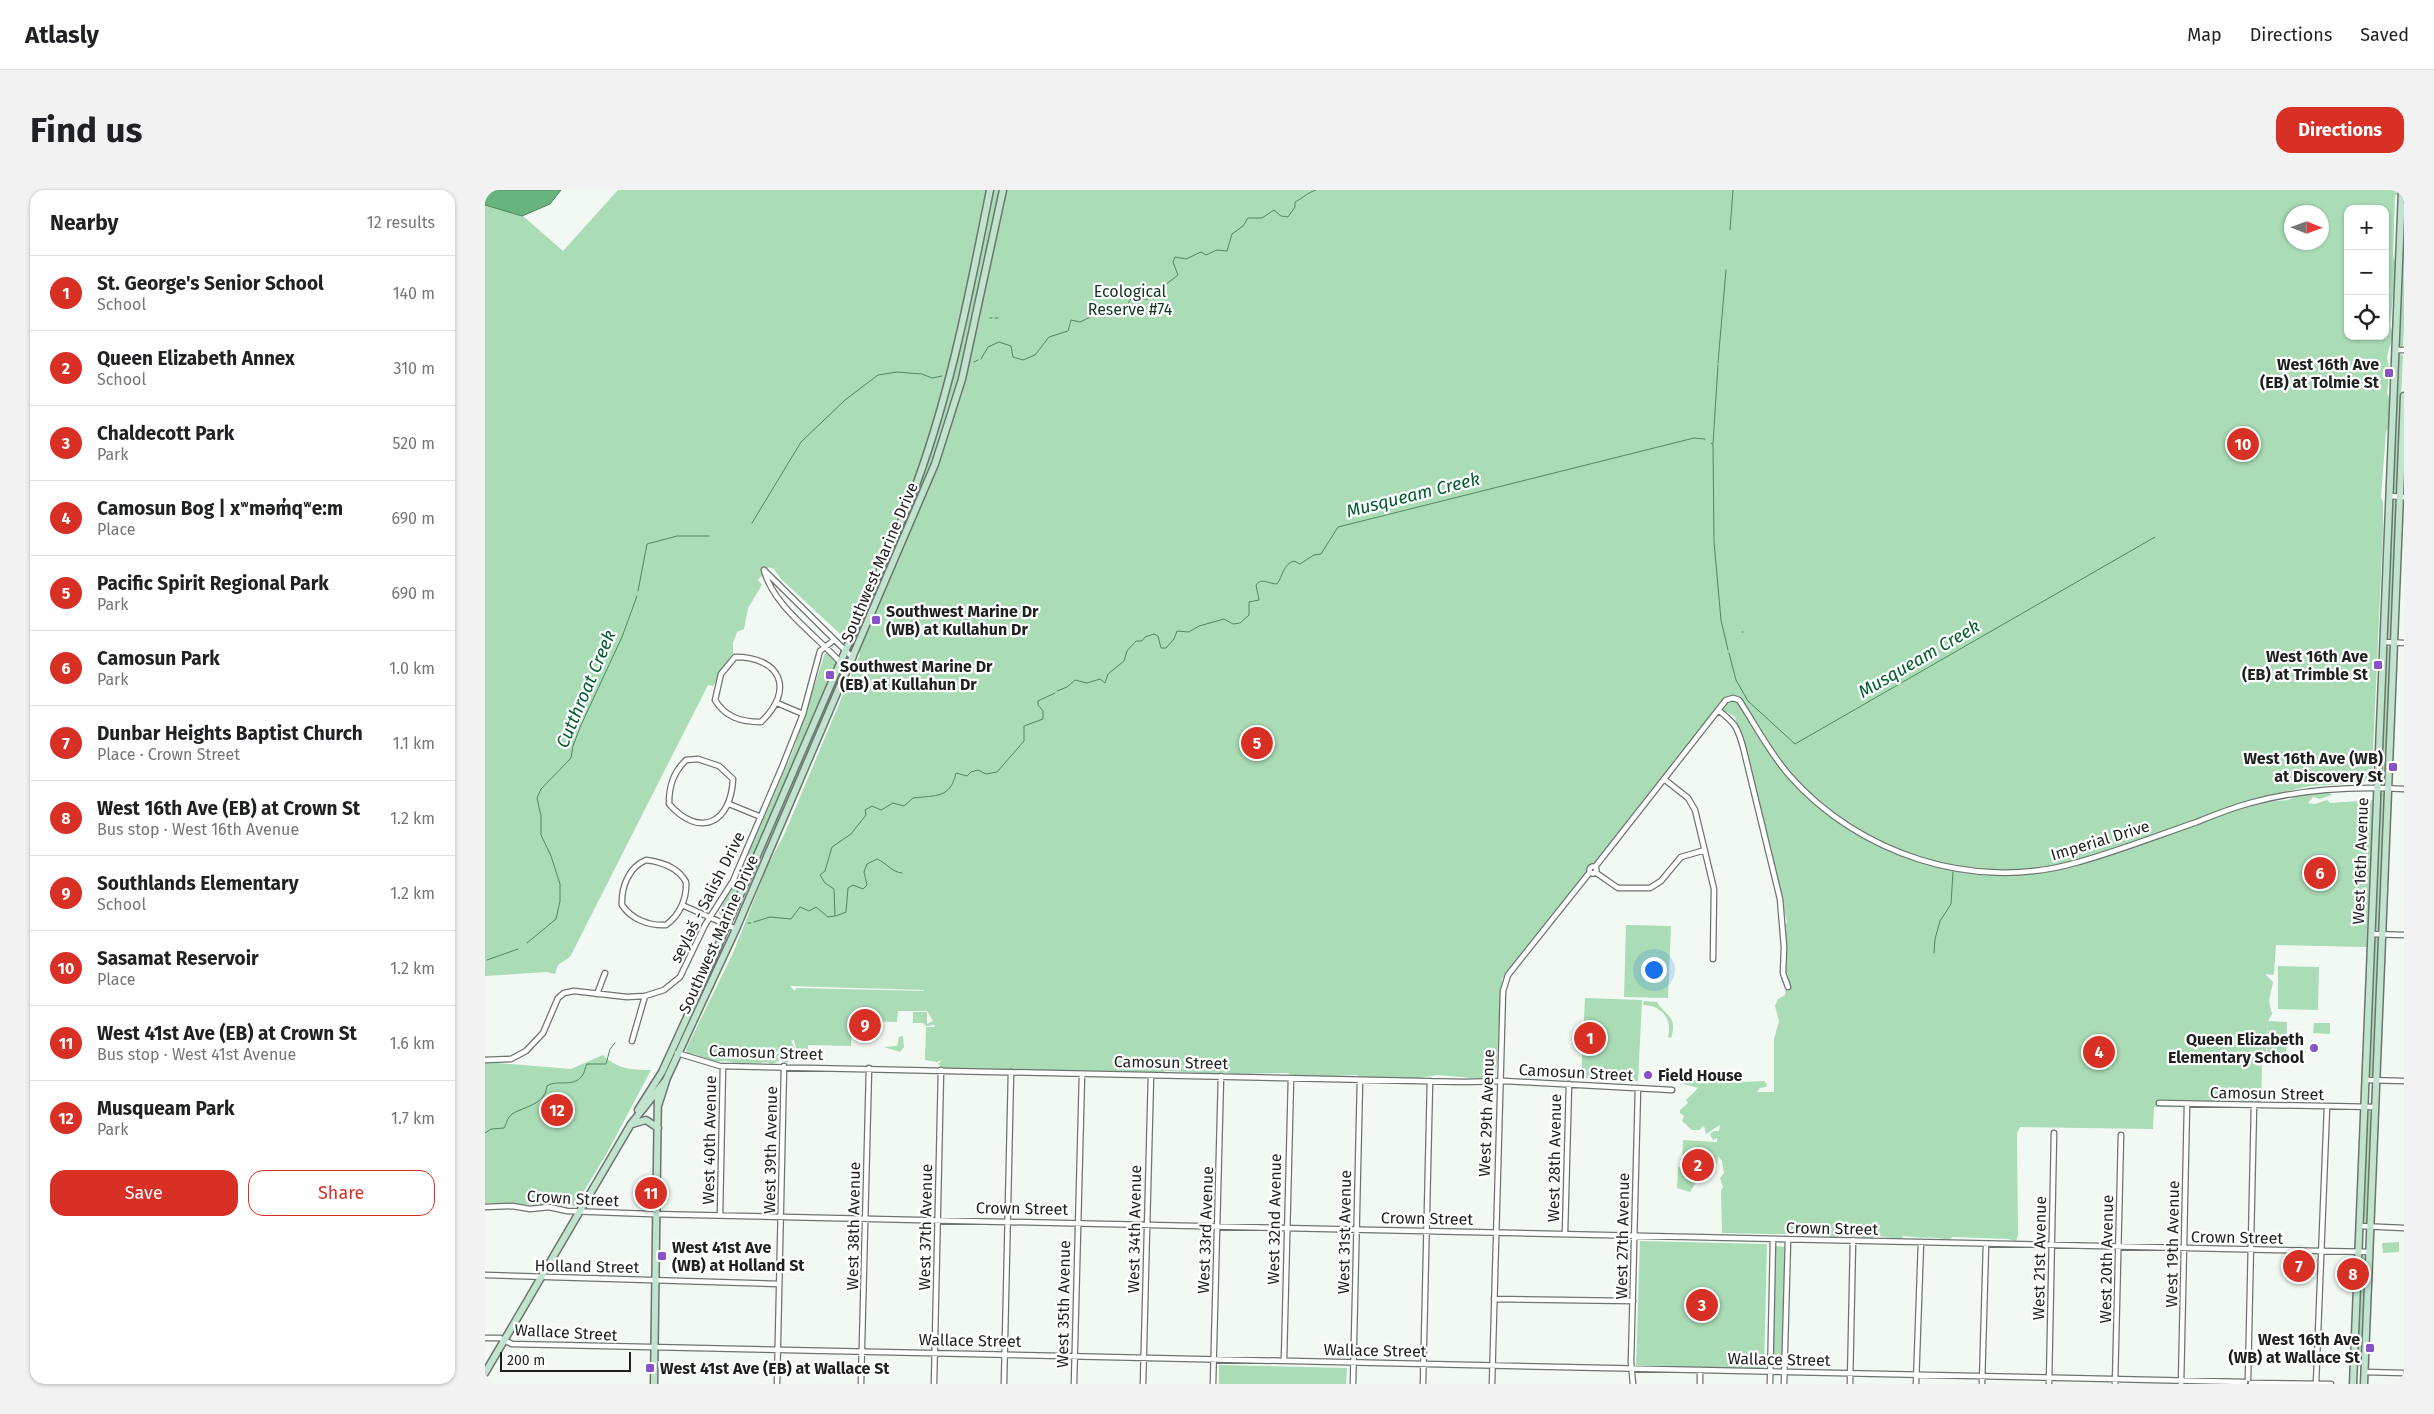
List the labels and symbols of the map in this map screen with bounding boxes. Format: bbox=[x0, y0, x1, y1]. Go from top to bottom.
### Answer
north arrow bbox=[2284, 205, 2329, 250]
park label: Ecological Reserve #74 bbox=[1088, 282, 1173, 319]
place label: West 16th Ave (EB) at Tolmie St bbox=[2260, 355, 2380, 392]
marker: West 16th Ave (EB) at Tolmie St bbox=[2383, 367, 2395, 379]
pin: 10 bbox=[2227, 425, 2259, 463]
water label: Musqueam Creek bbox=[1344, 468, 1482, 522]
street label: Southwest Marine Drive bbox=[837, 479, 922, 645]
place label: Southwest Marine Dr (WB) at Kullahun Dr bbox=[886, 602, 1039, 639]
marker: Southwest Marine Dr (WB) at Kullahun Dr bbox=[870, 614, 882, 626]
water label: Musqueam Creek bbox=[1854, 615, 1984, 703]
water label: Cutthroat Creek bbox=[551, 627, 621, 751]
place label: West 16th Ave (EB) at Trimble St bbox=[2242, 647, 2369, 684]
place label: Southwest Marine Dr (EB) at Kullahun Dr bbox=[840, 657, 993, 694]
marker: West 16th Ave (EB) at Trimble St bbox=[2372, 659, 2384, 671]
marker: Southwest Marine Dr (EB) at Kullahun Dr bbox=[824, 669, 836, 681]
pin: 5 bbox=[1241, 724, 1273, 762]
place label: West 16th Ave (WB) at Discovery St bbox=[2243, 749, 2384, 786]
marker: West 16th Ave (WB) at Discovery St bbox=[2387, 761, 2399, 773]
street label: West 16th Avenue bbox=[2349, 797, 2372, 925]
street label: Imperial Drive bbox=[2048, 816, 2152, 865]
street label: seyləš - Salish Drive bbox=[666, 828, 749, 966]
street label: Southwest Marine Drive bbox=[675, 852, 762, 1017]
pin: 6 bbox=[2304, 854, 2336, 892]
your location bbox=[1641, 957, 1667, 983]
pin: 9 bbox=[849, 1006, 881, 1044]
pin: 1 bbox=[1574, 1019, 1606, 1057]
place label: Queen Elizabeth Elementary School bbox=[2168, 1030, 2304, 1067]
pin: 4 bbox=[2083, 1033, 2115, 1071]
street label: Camosun Street bbox=[708, 1041, 824, 1064]
marker: Queen Elizabeth Elementary School bbox=[2308, 1042, 2320, 1054]
street label: West 29th Avenue bbox=[1475, 1049, 1498, 1177]
street label: Camosun Street bbox=[1114, 1052, 1229, 1073]
street label: Camosun Street bbox=[1518, 1060, 1634, 1085]
place label: Field House bbox=[1658, 1066, 1743, 1085]
marker: Field House bbox=[1642, 1069, 1654, 1081]
street label: West 40th Avenue bbox=[699, 1075, 720, 1205]
street label: Camosun Street bbox=[2210, 1083, 2325, 1104]
street label: West 39th Avenue bbox=[760, 1086, 781, 1214]
pin: 12 bbox=[541, 1091, 573, 1129]
street label: West 28th Avenue bbox=[1544, 1094, 1565, 1222]
pin: 2 bbox=[1682, 1146, 1714, 1184]
street label: West 32nd Avenue bbox=[1264, 1153, 1285, 1285]
street label: West 38th Avenue bbox=[843, 1162, 864, 1290]
street label: West 37th Avenue bbox=[915, 1163, 936, 1291]
street label: West 34th Avenue bbox=[1124, 1165, 1145, 1293]
street label: West 33rd Avenue bbox=[1194, 1166, 1217, 1294]
street label: West 31st Avenue bbox=[1334, 1170, 1355, 1294]
street label: West 27th Avenue bbox=[1612, 1173, 1633, 1299]
pin: 11 bbox=[635, 1174, 667, 1212]
street label: West 19th Avenue bbox=[2162, 1180, 2183, 1308]
street label: Crown Street bbox=[526, 1187, 620, 1210]
street label: West 20th Avenue bbox=[2096, 1195, 2117, 1323]
street label: West 21st Avenue bbox=[2029, 1196, 2050, 1320]
street label: Crown Street bbox=[976, 1198, 1068, 1219]
street label: Crown Street bbox=[1381, 1208, 1473, 1229]
street label: Crown Street bbox=[1786, 1218, 1878, 1239]
street label: Crown Street bbox=[2191, 1227, 2283, 1248]
place label: West 41st Ave (WB) at Holland St bbox=[672, 1238, 805, 1275]
street label: West 35th Avenue bbox=[1053, 1240, 1074, 1368]
pin: 7 bbox=[2283, 1247, 2315, 1285]
marker: West 41st Ave (WB) at Holland St bbox=[656, 1250, 668, 1262]
pin: 8 bbox=[2337, 1255, 2369, 1293]
street label: Holland Street bbox=[534, 1256, 640, 1277]
pin: 3 bbox=[1686, 1286, 1718, 1324]
street label: Wallace Street bbox=[514, 1320, 618, 1345]
street label: Wallace Street bbox=[918, 1330, 1022, 1351]
place label: West 16th Ave (WB) at Wallace St bbox=[2228, 1330, 2361, 1367]
street label: Wallace Street bbox=[1323, 1340, 1427, 1361]
marker: West 16th Ave (WB) at Wallace St bbox=[2364, 1342, 2376, 1354]
scale bar bbox=[500, 1349, 631, 1372]
street label: Wallace Street bbox=[1727, 1349, 1831, 1370]
place label: West 41st Ave (EB) at Wallace St bbox=[660, 1359, 890, 1378]
marker: West 41st Ave (EB) at Wallace St bbox=[644, 1362, 656, 1374]

